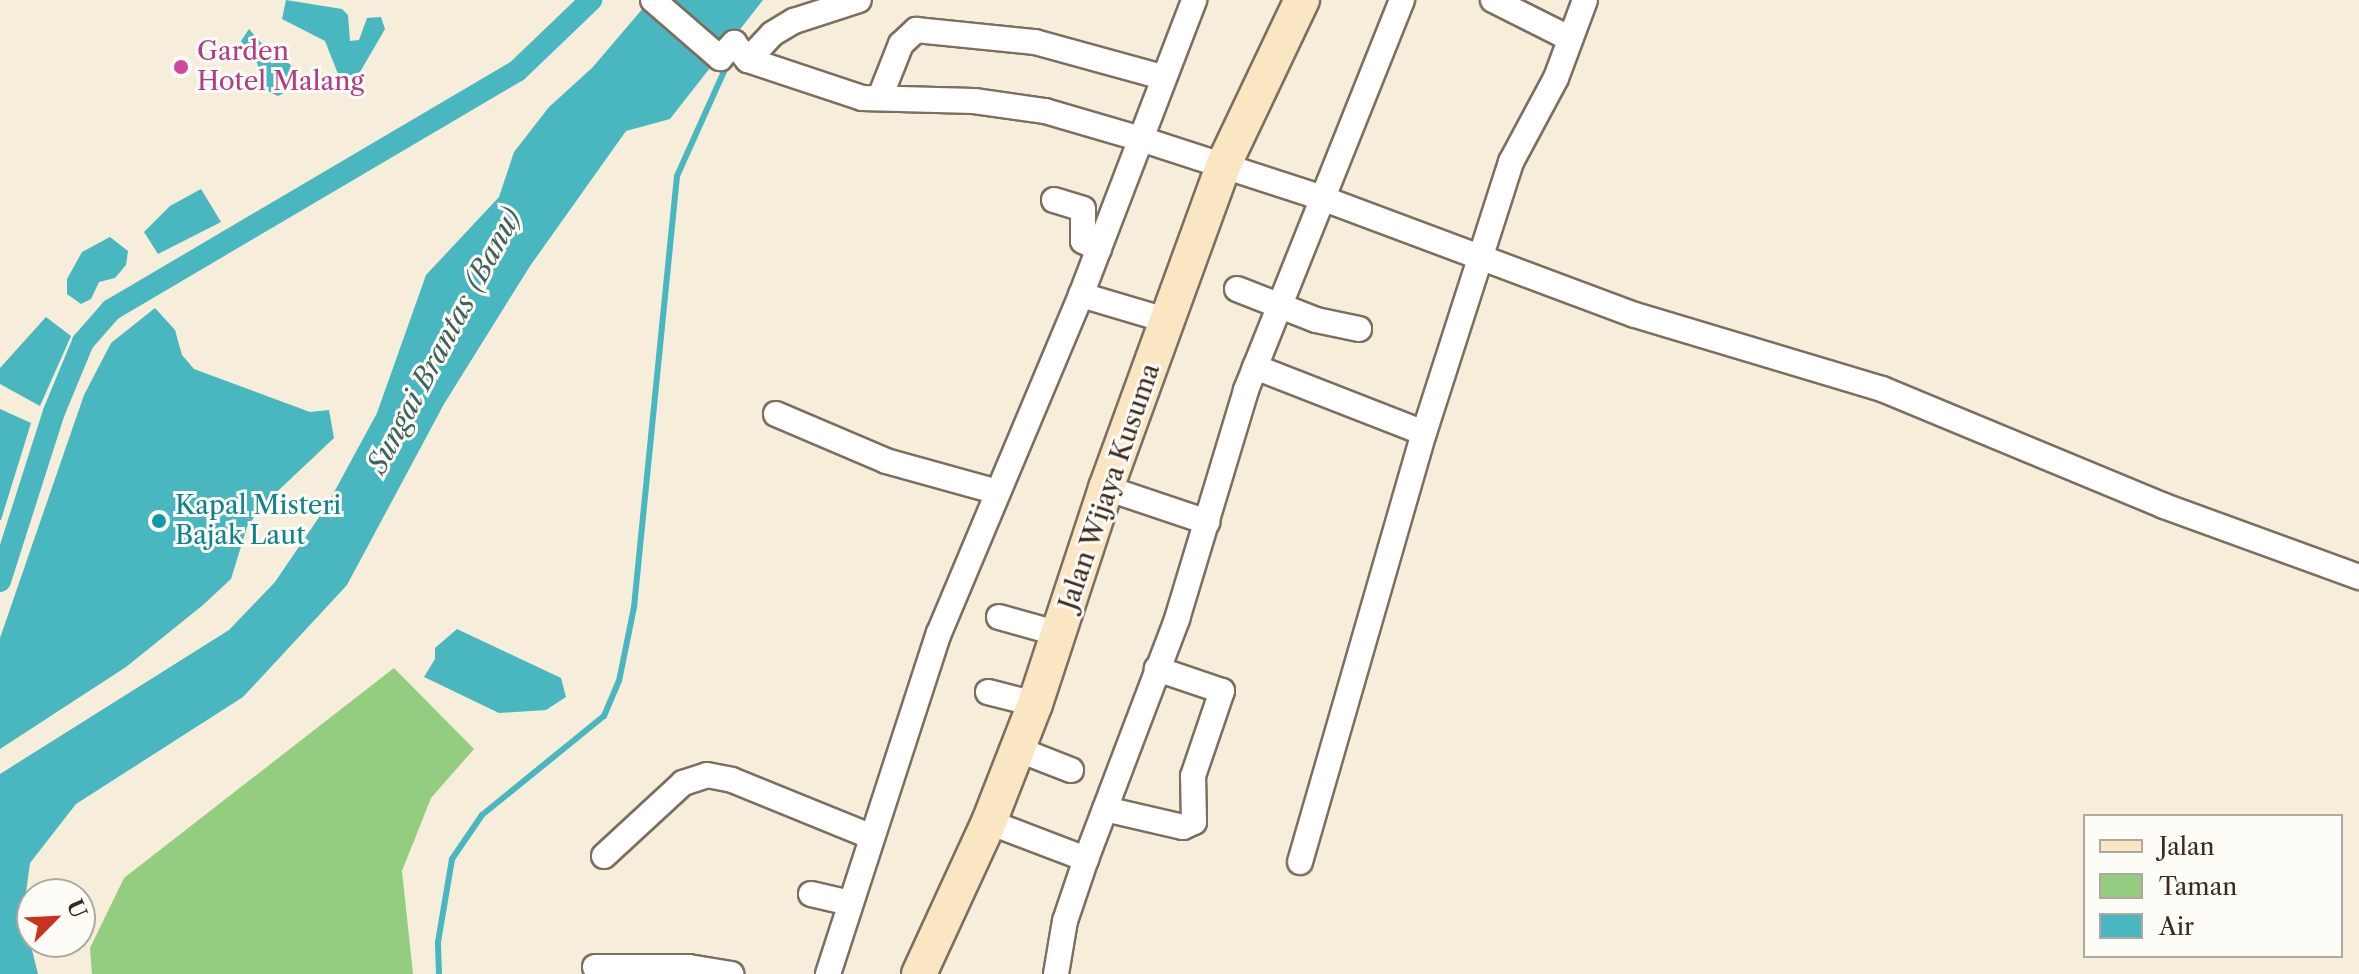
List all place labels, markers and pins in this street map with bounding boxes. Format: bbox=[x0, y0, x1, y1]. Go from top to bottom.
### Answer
place label: Garden Hotel Malang bbox=[197, 36, 364, 98]
marker: Garden Hotel Malang bbox=[172, 58, 190, 76]
place label: Kapal Misteri Bajak Laut bbox=[175, 490, 341, 552]
marker: Kapal Misteri Bajak Laut bbox=[150, 512, 168, 530]

